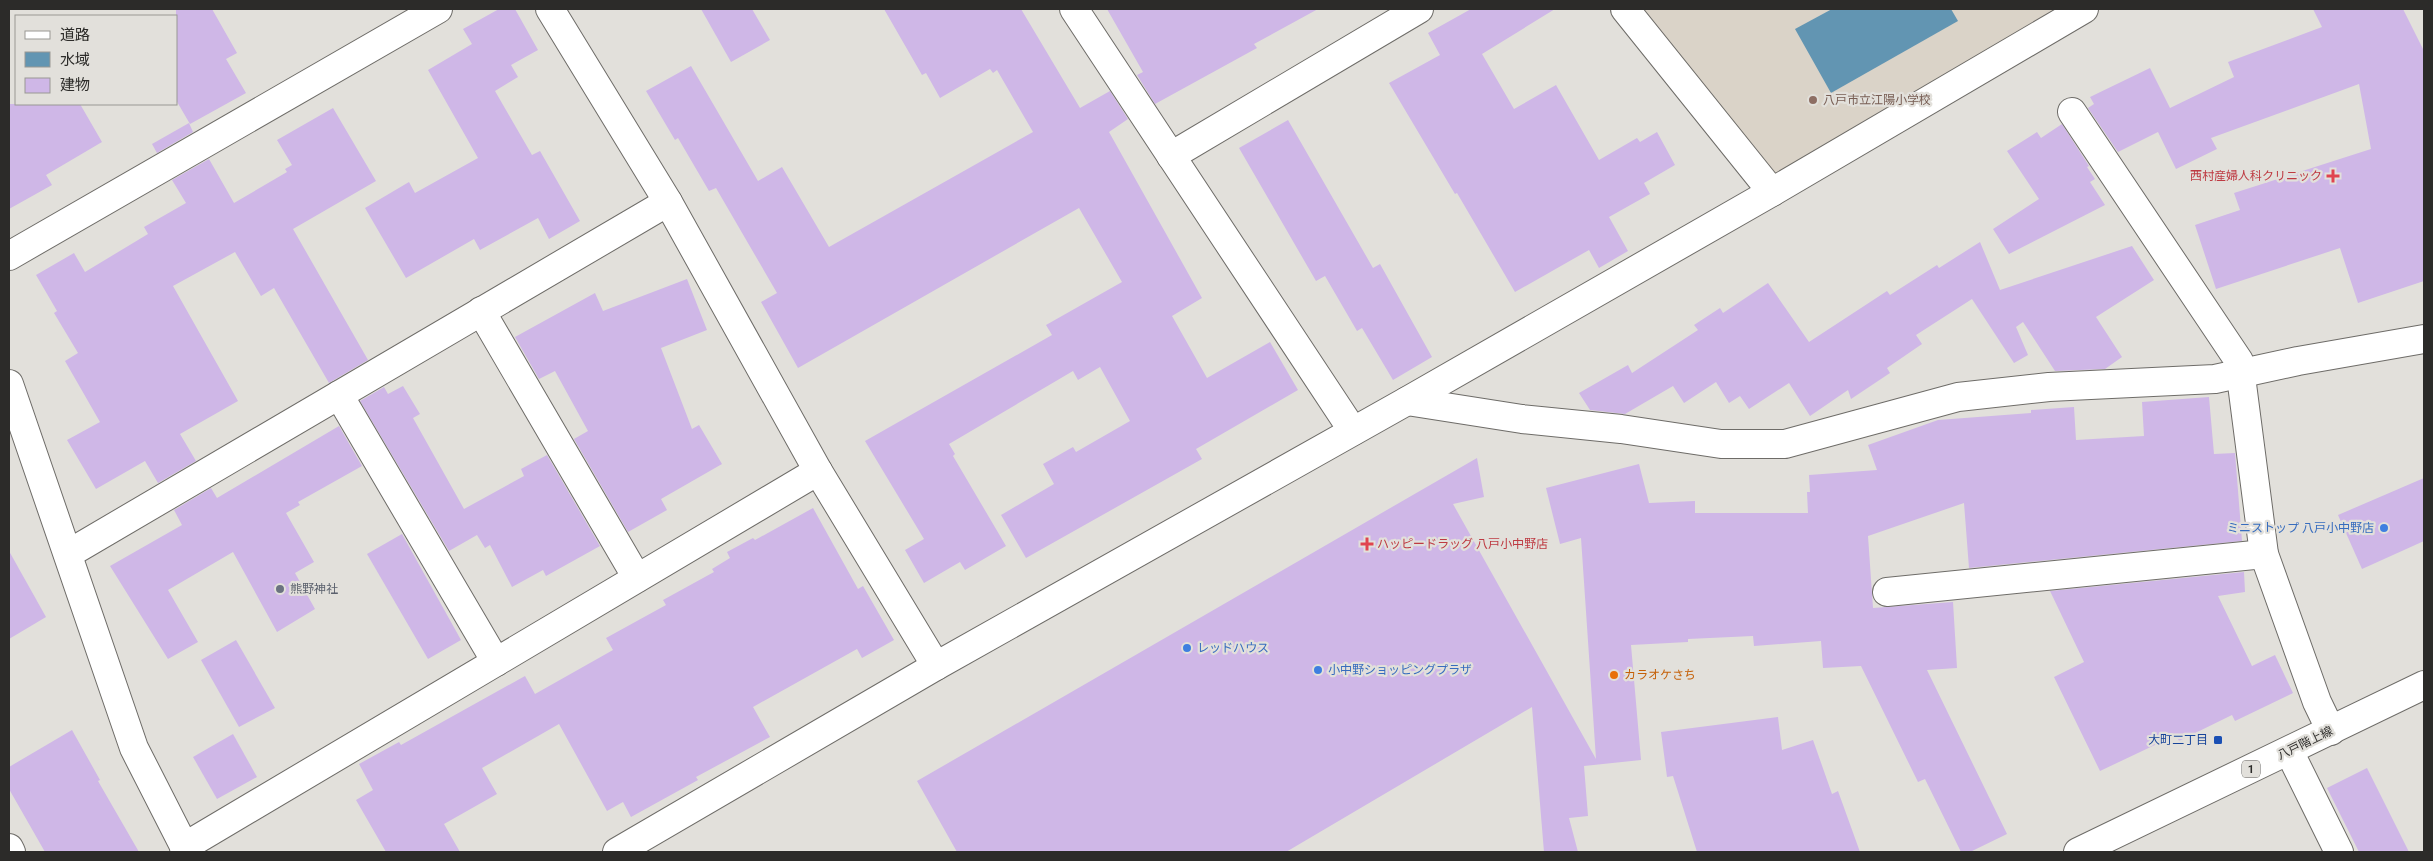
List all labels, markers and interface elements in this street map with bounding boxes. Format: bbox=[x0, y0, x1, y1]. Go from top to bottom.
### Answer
legend bbox=[15, 15, 178, 105]
text: 道路 bbox=[60, 26, 90, 44]
text: 水域 bbox=[60, 51, 90, 69]
text: 建物 bbox=[60, 76, 90, 94]
place label: 八戸市立江陽小学校 bbox=[1823, 93, 1931, 107]
marker: 八戸市立江陽小学校 bbox=[1807, 94, 1819, 106]
place label: 西村産婦人科クリニック bbox=[2190, 169, 2322, 183]
marker: 西村産婦人科クリニック bbox=[2326, 169, 2340, 183]
place label: ミニストップ 八戸小中野店 bbox=[2227, 521, 2374, 535]
marker: ミニストップ 八戸小中野店 bbox=[2378, 522, 2390, 534]
place label: ハッピードラッグ 八戸小中野店 bbox=[1377, 537, 1548, 551]
marker: ハッピードラッグ 八戸小中野店 bbox=[1361, 538, 1373, 550]
place label: 熊野神社 bbox=[290, 582, 338, 596]
marker: 熊野神社 bbox=[274, 583, 286, 595]
place label: レッドハウス bbox=[1197, 641, 1269, 655]
marker: レッドハウス bbox=[1181, 642, 1193, 654]
place label: 小中野ショッピングプラザ bbox=[1328, 663, 1472, 677]
marker: 小中野ショッピングプラザ bbox=[1312, 664, 1324, 676]
place label: カラオケさち bbox=[1624, 668, 1696, 682]
marker: カラオケさち bbox=[1608, 669, 1620, 681]
street label: 八戸階上線 bbox=[2275, 724, 2335, 762]
place label: 大町二丁目 bbox=[2148, 733, 2208, 747]
marker: 大町二丁目 bbox=[2212, 734, 2224, 746]
road number: 1 bbox=[2242, 761, 2260, 778]

